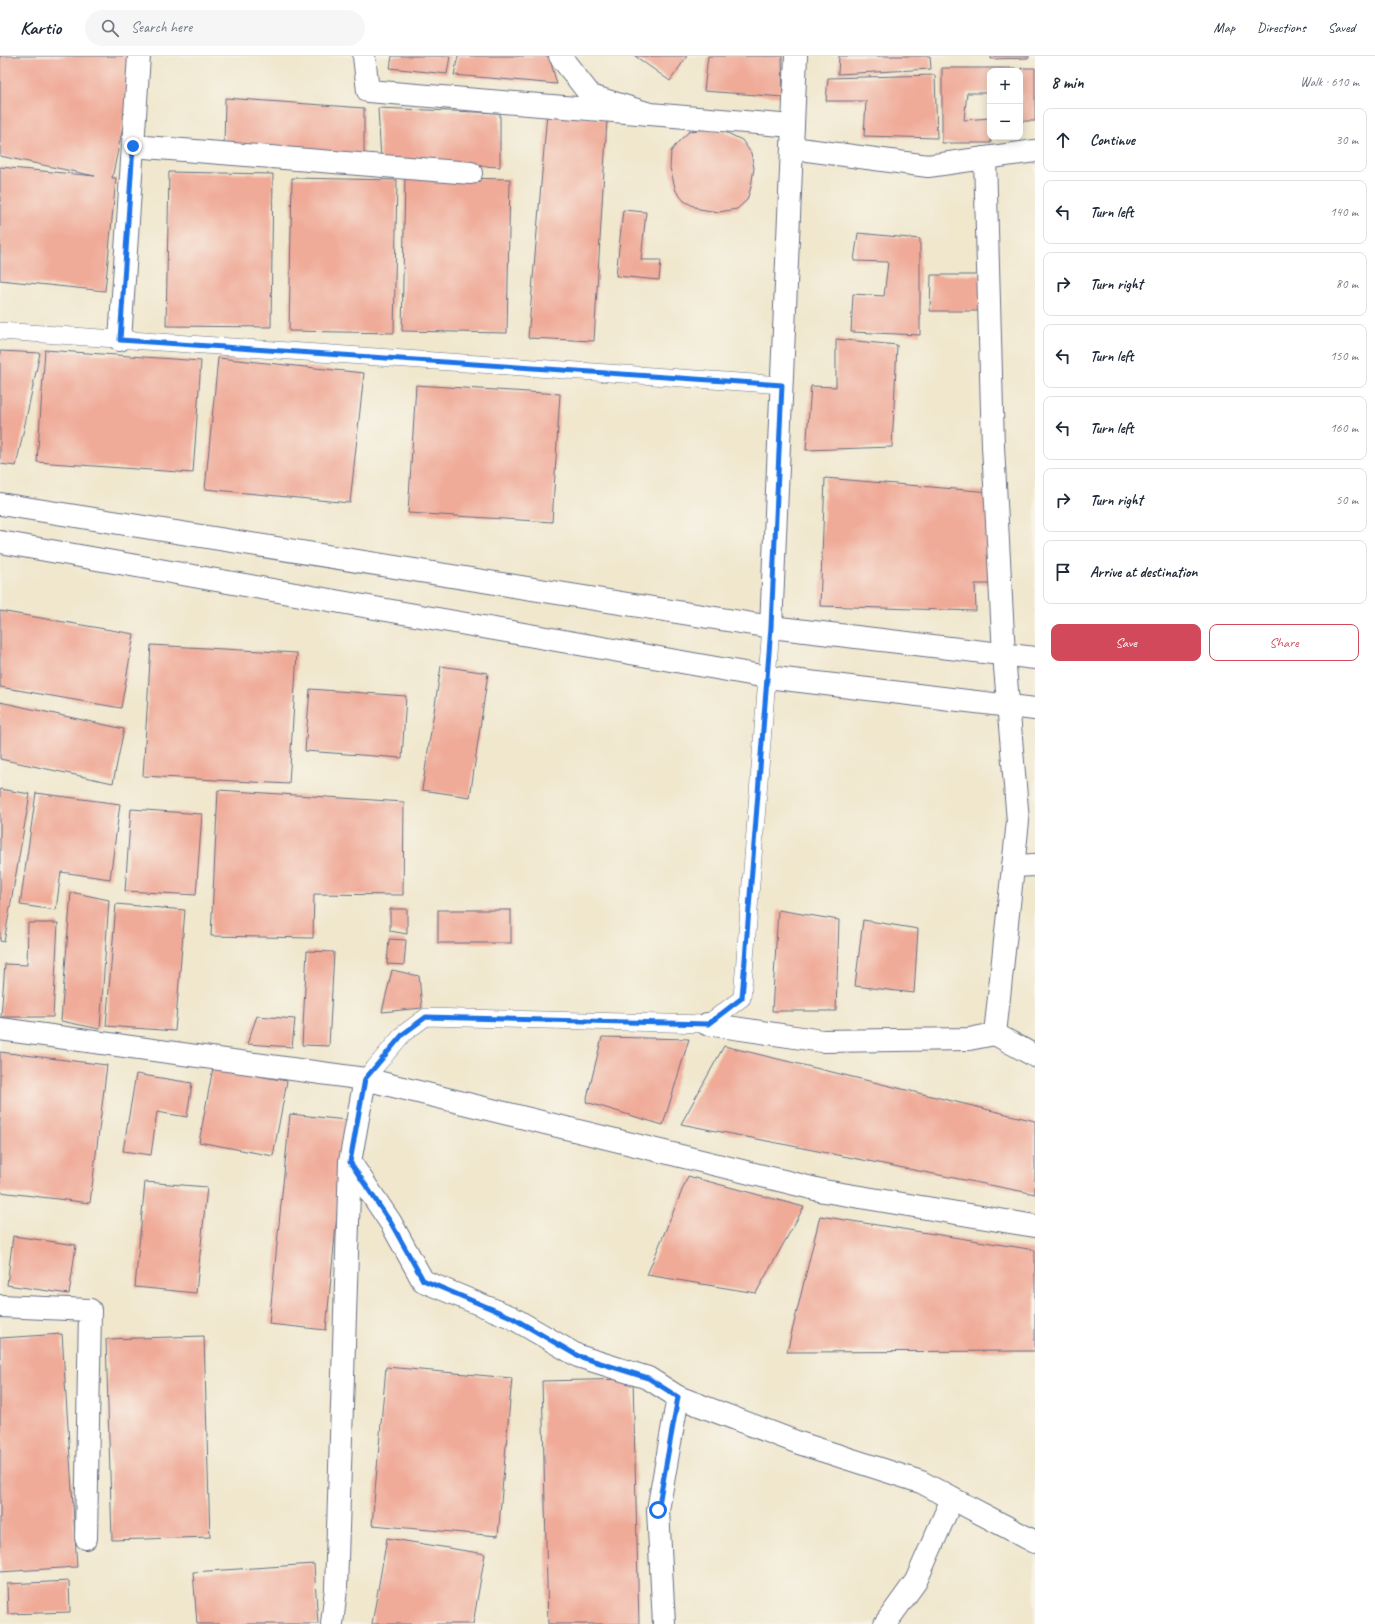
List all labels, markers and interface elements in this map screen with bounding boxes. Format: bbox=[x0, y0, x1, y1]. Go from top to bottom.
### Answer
search box bbox=[85, 10, 365, 46]
text: Kartio bbox=[20, 16, 61, 40]
icon: search bbox=[99, 17, 121, 39]
text: Search here bbox=[131, 18, 192, 37]
text: Map bbox=[1214, 19, 1235, 36]
text: Directions bbox=[1257, 19, 1306, 36]
text: Saved bbox=[1328, 19, 1355, 36]
map controls bbox=[987, 68, 1023, 140]
button: + bbox=[987, 68, 1023, 104]
text: 8 min bbox=[1051, 72, 1084, 93]
text: Walk · 610 m bbox=[1300, 74, 1359, 90]
button: − bbox=[987, 104, 1023, 140]
icon: ahead bbox=[1052, 129, 1074, 151]
text: Continue bbox=[1090, 131, 1135, 150]
text: 30 m bbox=[1336, 132, 1358, 148]
route end bbox=[124, 137, 142, 155]
icon: left bbox=[1052, 201, 1074, 223]
text: Turn left bbox=[1090, 203, 1133, 222]
text: 140 m bbox=[1330, 204, 1358, 220]
icon: right bbox=[1052, 273, 1074, 295]
text: Turn right bbox=[1090, 275, 1143, 294]
text: 80 m bbox=[1336, 276, 1358, 292]
icon: left bbox=[1052, 345, 1074, 367]
text: Turn left bbox=[1090, 347, 1133, 366]
text: 150 m bbox=[1330, 348, 1358, 364]
icon: left bbox=[1052, 417, 1074, 439]
text: Turn left bbox=[1090, 419, 1133, 438]
text: 160 m bbox=[1330, 420, 1358, 436]
icon: right bbox=[1052, 489, 1074, 511]
text: Turn right bbox=[1090, 491, 1143, 510]
text: 50 m bbox=[1336, 492, 1358, 508]
icon: arrive bbox=[1052, 561, 1074, 583]
text: Arrive at destination bbox=[1090, 563, 1197, 582]
button: Save bbox=[1051, 624, 1201, 661]
button: Share bbox=[1209, 624, 1359, 661]
route start bbox=[649, 1501, 667, 1519]

